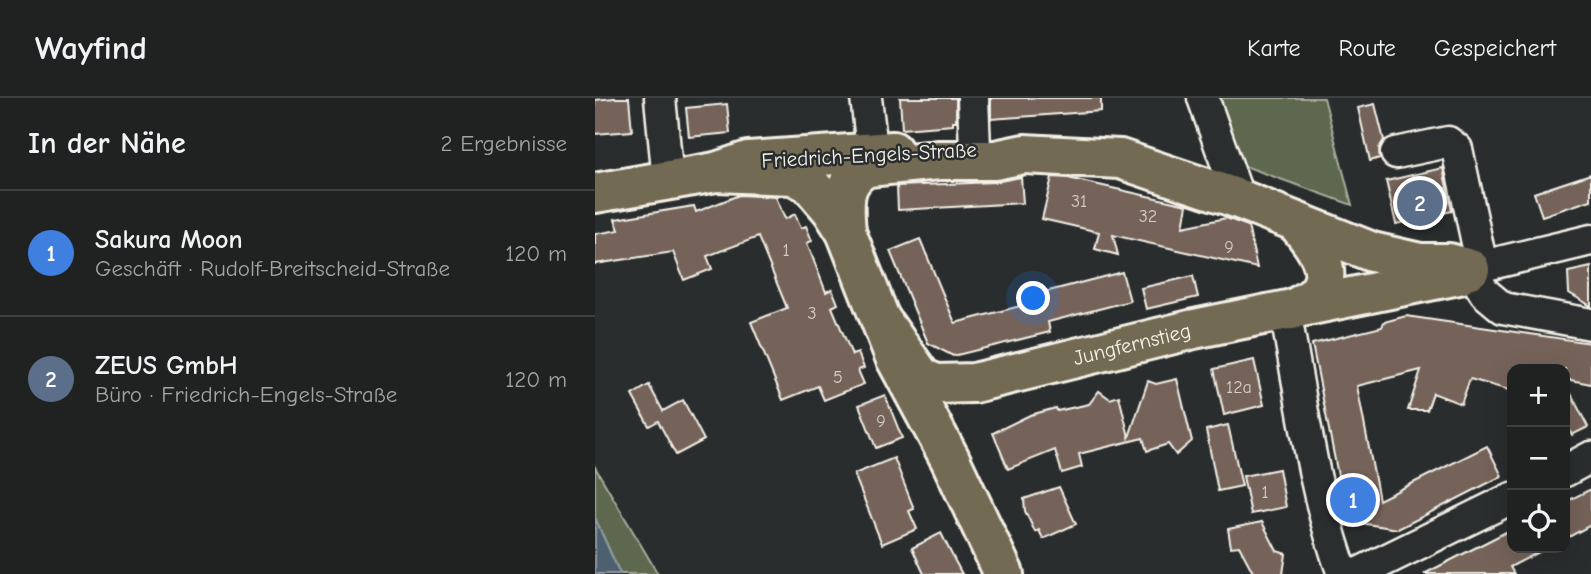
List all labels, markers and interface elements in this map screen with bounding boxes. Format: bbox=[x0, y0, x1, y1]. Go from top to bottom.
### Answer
text: Wayfind bbox=[35, 29, 147, 67]
text: Karte bbox=[1247, 34, 1301, 62]
text: Route bbox=[1339, 34, 1396, 62]
text: Gespeichert bbox=[1434, 34, 1556, 62]
text: In der Nähe bbox=[28, 126, 186, 161]
text: 2 Ergebnisse bbox=[440, 130, 567, 157]
street label: Friedrich-Engels-Straße bbox=[761, 137, 977, 173]
pin: 2 bbox=[1397, 177, 1443, 229]
house number: 31 bbox=[1071, 191, 1087, 212]
house number: 32 bbox=[1139, 206, 1157, 227]
text: Sakura Moon bbox=[95, 225, 243, 255]
house number: 9 bbox=[1224, 237, 1234, 258]
text: 1 bbox=[46, 240, 56, 267]
text: 120 m bbox=[505, 240, 567, 267]
house number: 1 bbox=[782, 240, 790, 261]
text: Geschäft · Rudolf-Breitscheid-Straße bbox=[95, 255, 450, 282]
your location bbox=[1016, 281, 1050, 315]
house number: 3 bbox=[807, 303, 817, 324]
street label: Jungfernstieg bbox=[1071, 318, 1193, 370]
text: ZEUS GmbH bbox=[95, 351, 237, 381]
map controls bbox=[1507, 364, 1570, 553]
button: + bbox=[1507, 364, 1570, 427]
text: 2 bbox=[45, 366, 57, 393]
text: 120 m bbox=[505, 366, 567, 393]
house number: 5 bbox=[833, 367, 843, 388]
house number: 12a bbox=[1226, 377, 1252, 398]
text: Büro · Friedrich-Engels-Straße bbox=[95, 381, 397, 408]
house number: 9 bbox=[876, 411, 886, 432]
button: − bbox=[1507, 427, 1570, 490]
pin: 1 bbox=[1330, 474, 1376, 526]
house number: 1 bbox=[1261, 482, 1269, 503]
button: locate bbox=[1507, 490, 1570, 553]

